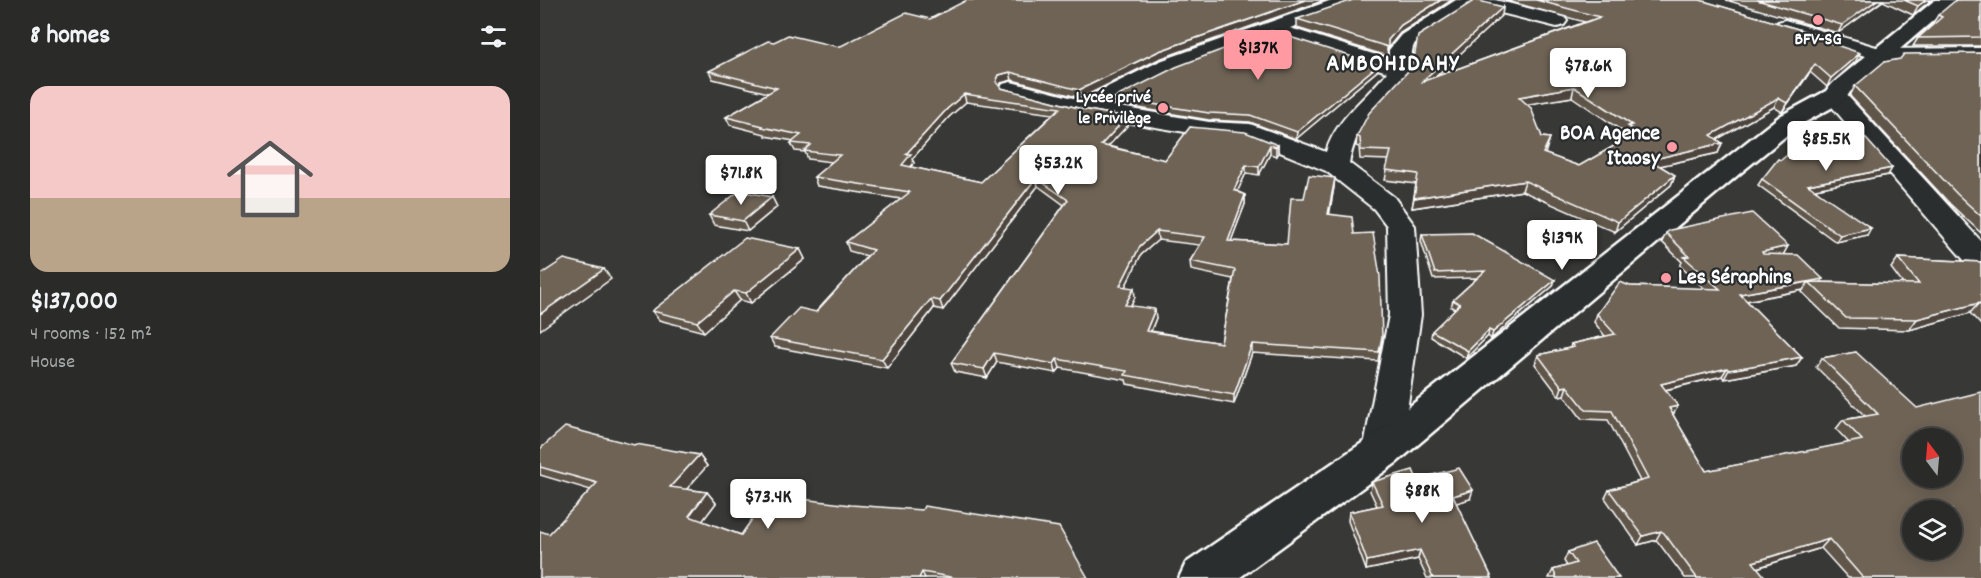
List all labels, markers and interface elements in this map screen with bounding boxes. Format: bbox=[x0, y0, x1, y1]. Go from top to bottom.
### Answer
marker: BFV-SG bbox=[1811, 13, 1825, 27]
text: 8 homes bbox=[30, 18, 110, 55]
icon: filters bbox=[477, 20, 510, 53]
place label: BFV-SG bbox=[1794, 28, 1842, 53]
pin: $137K bbox=[1216, 30, 1300, 81]
text: $137K bbox=[1238, 35, 1278, 63]
district label: AMBOHIDAHY bbox=[1326, 48, 1460, 82]
pin: $78.6K bbox=[1539, 48, 1637, 99]
text: $78.6K bbox=[1564, 53, 1612, 81]
place label: Lycée privé le Privilège bbox=[1076, 86, 1151, 132]
marker: Lycée privé le Privilège bbox=[1156, 101, 1170, 115]
place label: BOA Agence Itaosy bbox=[1560, 119, 1661, 175]
pin: $85.5K bbox=[1777, 121, 1875, 172]
icon: home bbox=[216, 125, 324, 233]
text: $85.5K bbox=[1801, 126, 1851, 154]
marker: BOA Agence Itaosy bbox=[1665, 140, 1679, 154]
pin: $53.2K bbox=[1009, 145, 1107, 196]
text: $53.2K bbox=[1033, 150, 1083, 178]
pin: $71.8K bbox=[692, 155, 790, 206]
text: $71.8K bbox=[720, 160, 762, 188]
pin: $139K bbox=[1520, 220, 1604, 271]
text: $139K bbox=[1541, 225, 1583, 253]
place label: Les Séraphins bbox=[1678, 263, 1792, 294]
marker: Les Séraphins bbox=[1659, 271, 1673, 285]
text: $137,000 bbox=[30, 284, 118, 321]
text: 4 rooms · 152 m² bbox=[30, 321, 152, 349]
text: House bbox=[30, 349, 75, 377]
north arrow bbox=[1902, 428, 1962, 488]
map controls bbox=[1902, 428, 1962, 560]
pin: $88K bbox=[1386, 473, 1458, 524]
text: $88K bbox=[1404, 478, 1440, 506]
pin: $73.4K bbox=[719, 479, 817, 530]
text: $73.4K bbox=[744, 484, 792, 512]
button: layers bbox=[1902, 500, 1962, 560]

